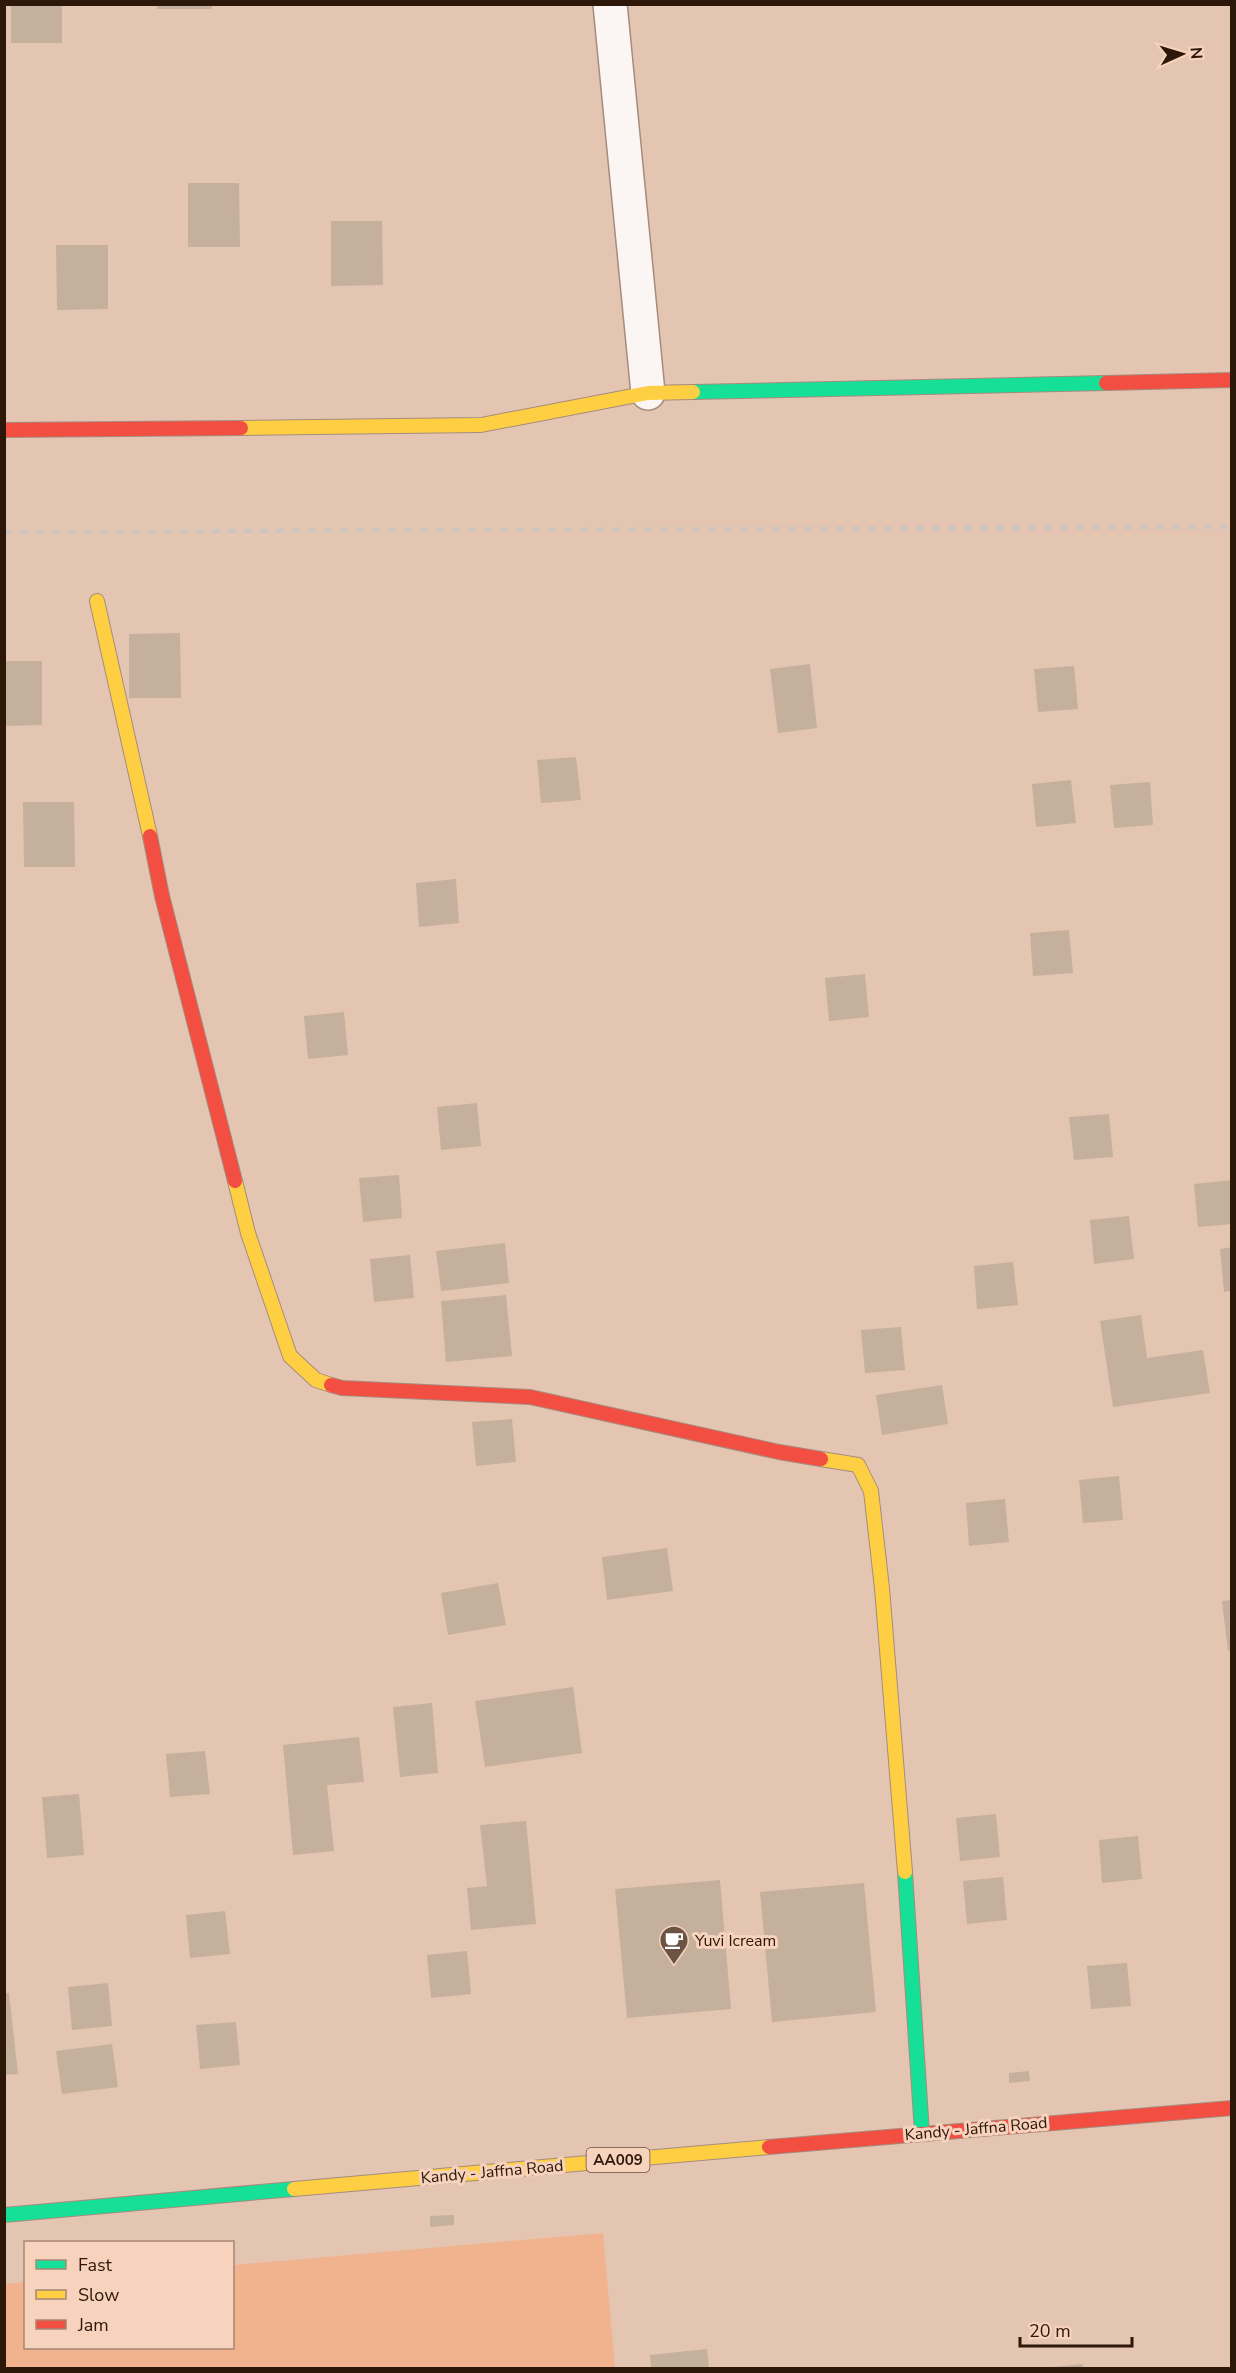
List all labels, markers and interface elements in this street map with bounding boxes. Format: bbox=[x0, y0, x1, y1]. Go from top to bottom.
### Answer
north arrow bbox=[1152, 24, 1212, 84]
text: N bbox=[1185, 46, 1207, 60]
cafe icon: Yuvi Icream bbox=[658, 1924, 690, 1966]
place label: Yuvi Icream bbox=[694, 1930, 776, 1952]
street label: Kandy - Jaffna Road bbox=[904, 2112, 1048, 2146]
road number: AA009 bbox=[586, 2148, 650, 2172]
street label: Kandy - Jaffna Road bbox=[420, 2155, 564, 2189]
legend bbox=[24, 2241, 234, 2349]
text: Fast bbox=[78, 2253, 113, 2277]
text: Slow bbox=[78, 2283, 119, 2307]
scale bar bbox=[1020, 2310, 1132, 2348]
text: Jam bbox=[77, 2313, 109, 2337]
text: 20 m bbox=[1029, 2319, 1071, 2343]

